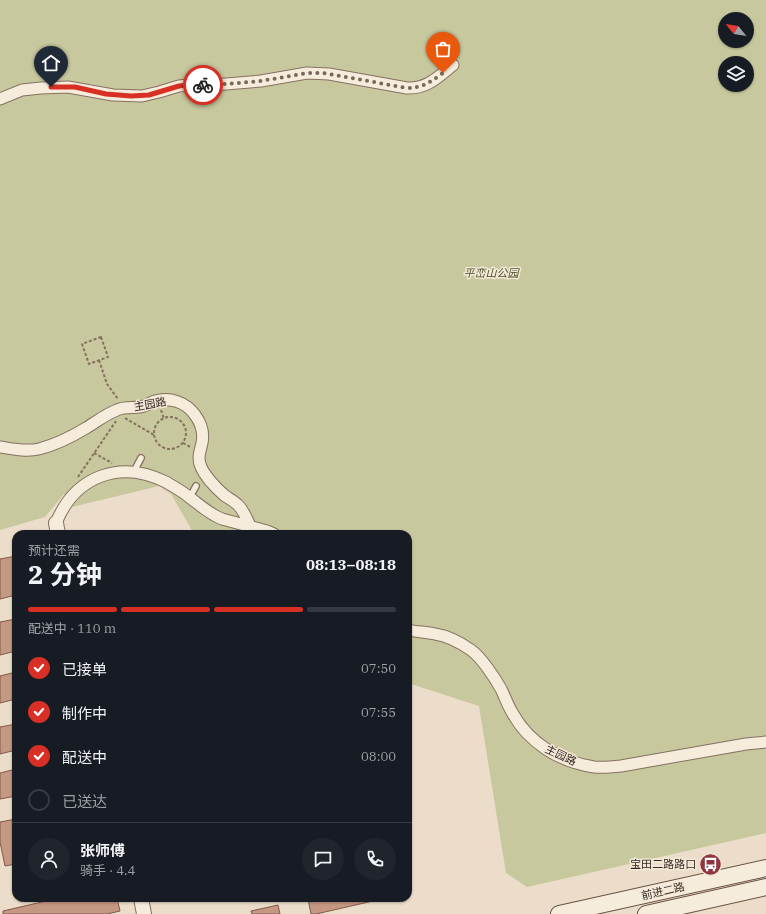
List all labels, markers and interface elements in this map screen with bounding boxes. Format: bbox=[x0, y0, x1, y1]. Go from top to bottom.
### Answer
north arrow bbox=[718, 12, 754, 48]
map controls bbox=[718, 12, 754, 92]
pin bbox=[426, 32, 460, 73]
icon: bag bbox=[432, 38, 454, 60]
pin bbox=[34, 46, 68, 87]
icon: home bbox=[40, 52, 62, 74]
button: layers bbox=[718, 56, 754, 92]
courier bbox=[183, 65, 223, 105]
icon: bike bbox=[192, 74, 214, 96]
park label: 平峦山公园 bbox=[464, 266, 520, 280]
street label: 主园路 bbox=[133, 394, 167, 414]
text: 预计还需 bbox=[28, 542, 80, 559]
text: 08:13–08:18 bbox=[306, 555, 396, 574]
text: 2 分钟 bbox=[28, 557, 102, 591]
text: 配送中 · 110 m bbox=[28, 620, 116, 637]
icon: check bbox=[28, 657, 50, 679]
text: 已接单 bbox=[62, 660, 107, 679]
text: 07:50 bbox=[361, 660, 396, 677]
icon: check bbox=[28, 701, 50, 723]
text: 制作中 bbox=[62, 704, 107, 723]
text: 07:55 bbox=[361, 704, 396, 721]
street label: 主园路 bbox=[543, 742, 579, 768]
icon: check bbox=[28, 745, 50, 767]
text: 配送中 bbox=[62, 748, 107, 767]
text: 08:00 bbox=[361, 748, 396, 765]
text: 已送达 bbox=[62, 792, 107, 811]
button: person bbox=[28, 838, 70, 880]
button: chat bbox=[302, 838, 344, 880]
button: phone bbox=[354, 838, 396, 880]
text: 张师傅 bbox=[80, 841, 125, 860]
bus stop icon: 宝田二路路口 bbox=[698, 851, 724, 877]
place label: 宝田二路路口 bbox=[630, 857, 696, 871]
text: 骑手 · 4.4 bbox=[80, 862, 135, 879]
street label: 前进二路 bbox=[640, 879, 686, 903]

